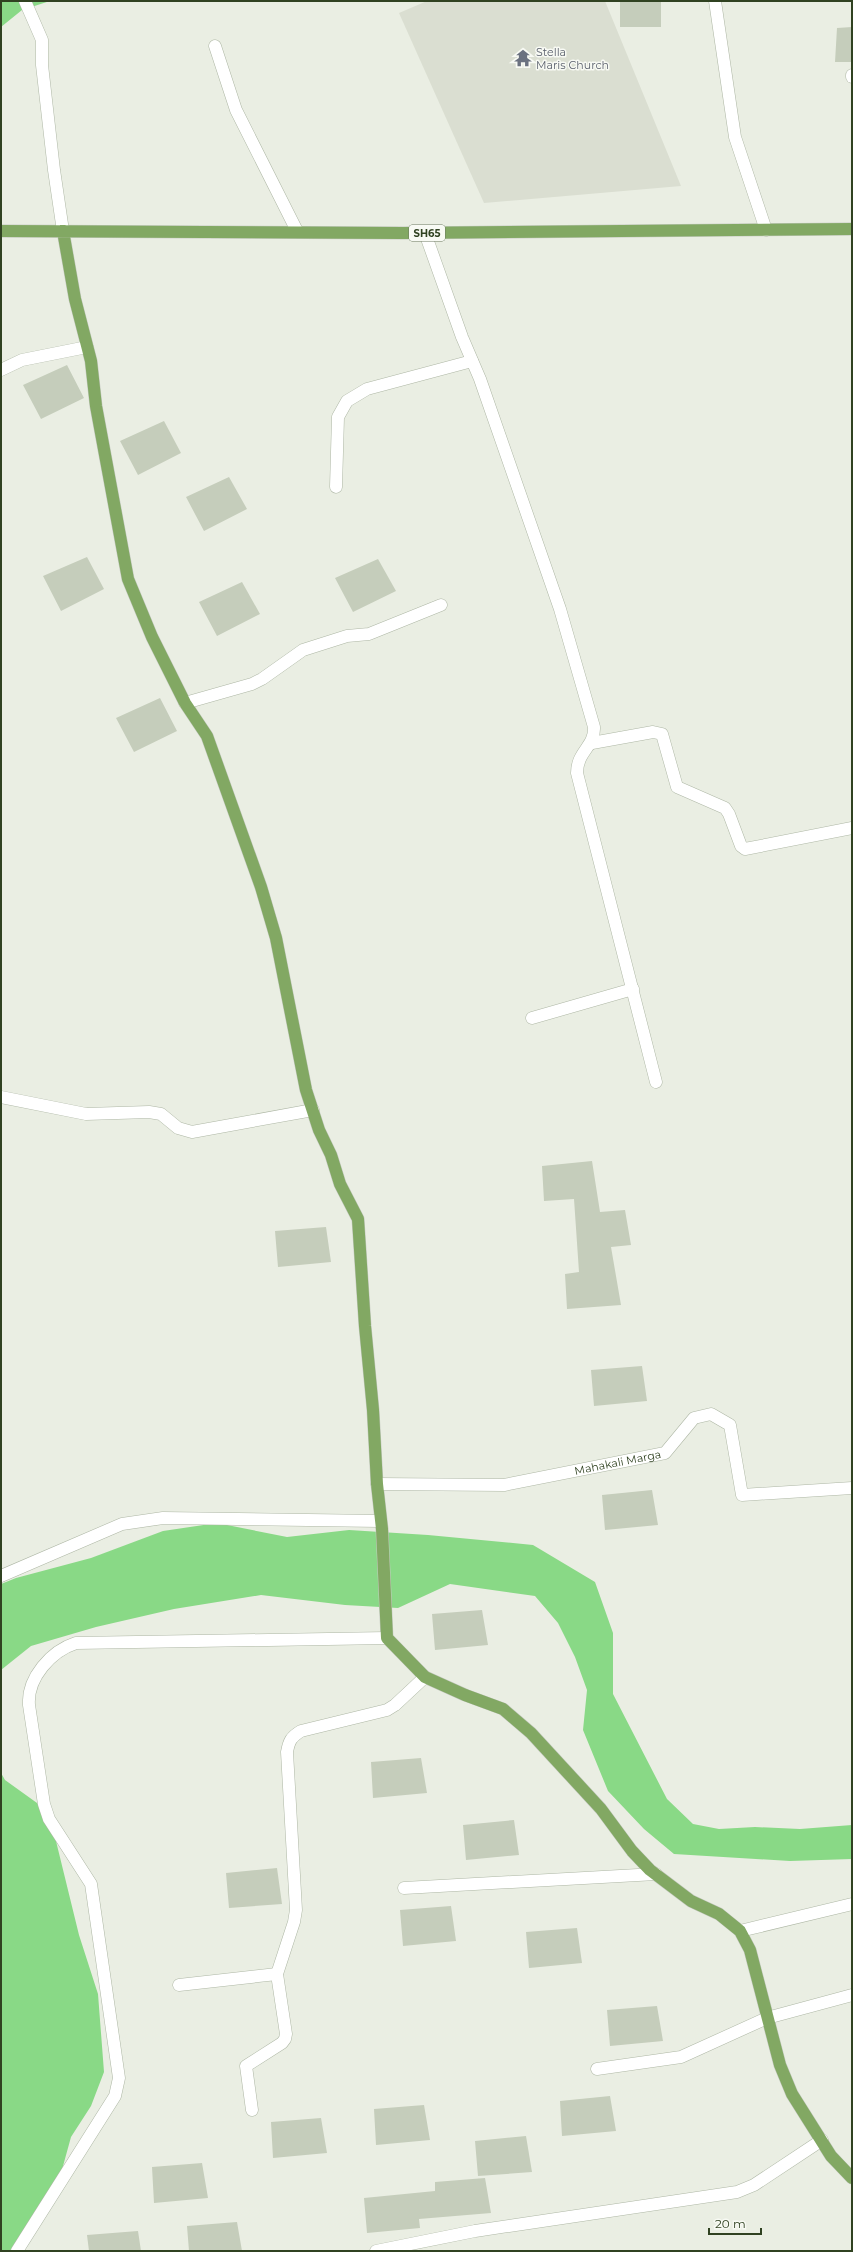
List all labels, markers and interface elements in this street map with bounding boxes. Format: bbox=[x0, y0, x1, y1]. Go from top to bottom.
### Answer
place label: Stella Maris Church bbox=[536, 45, 609, 72]
temple icon: Stella Maris Church bbox=[513, 48, 533, 68]
road number: SH65 bbox=[409, 225, 445, 241]
street label: Mahakali Marga bbox=[573, 1447, 662, 1478]
scale bar bbox=[709, 2210, 761, 2236]
text: 20 m bbox=[715, 2216, 746, 2231]

